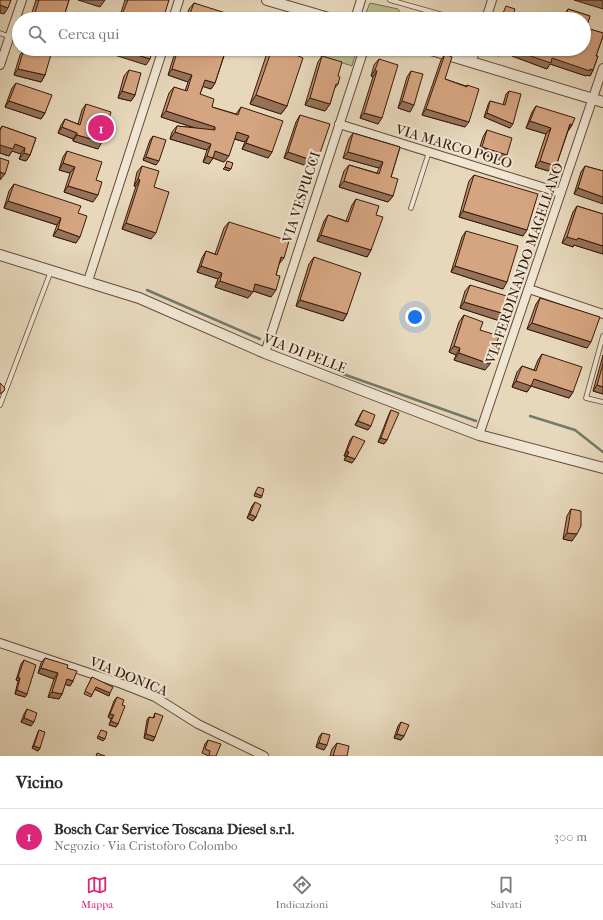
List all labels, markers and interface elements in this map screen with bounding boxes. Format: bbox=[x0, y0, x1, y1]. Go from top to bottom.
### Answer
search box bbox=[12, 12, 591, 56]
icon: search bbox=[26, 23, 48, 45]
text: Cerca qui bbox=[58, 25, 119, 43]
pin: 1 bbox=[88, 113, 114, 143]
street label: VIA MARCO POLO bbox=[393, 120, 514, 172]
street label: VIA VESPUCCI bbox=[278, 149, 324, 246]
street label: VIA FERDINANDO MAGELLANO bbox=[482, 160, 567, 367]
your location bbox=[405, 307, 425, 327]
street label: VIA DI PELLE bbox=[260, 329, 349, 377]
street label: VIA DONICA bbox=[86, 653, 171, 700]
text: Vicino bbox=[16, 772, 63, 792]
text: Bosch Car Service Toscana Diesel s.r.l. bbox=[54, 820, 294, 838]
text: 1 bbox=[27, 829, 31, 844]
text: 300 m bbox=[554, 829, 587, 844]
text: Negozio · Via Cristoforo Colombo bbox=[54, 838, 238, 853]
tab: Mappa bbox=[81, 874, 113, 911]
tab: Indicazioni bbox=[275, 874, 328, 911]
tab: Salvati bbox=[491, 874, 522, 911]

